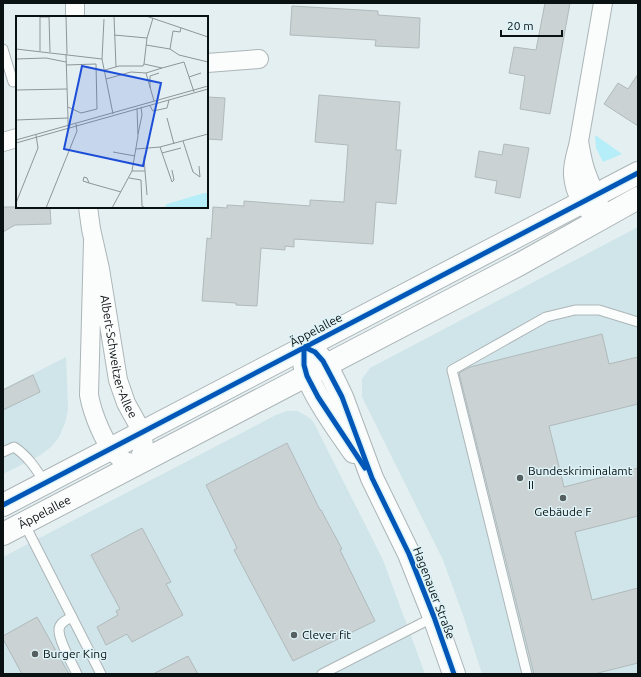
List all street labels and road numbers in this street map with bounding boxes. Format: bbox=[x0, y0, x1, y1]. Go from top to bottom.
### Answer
street label: Albert-Schweitzer-Allee bbox=[98, 294, 140, 420]
street label: Äppelallee bbox=[287, 310, 344, 349]
street label: Äppelallee bbox=[16, 493, 73, 531]
street label: Hagenauer Straße bbox=[411, 545, 458, 641]

